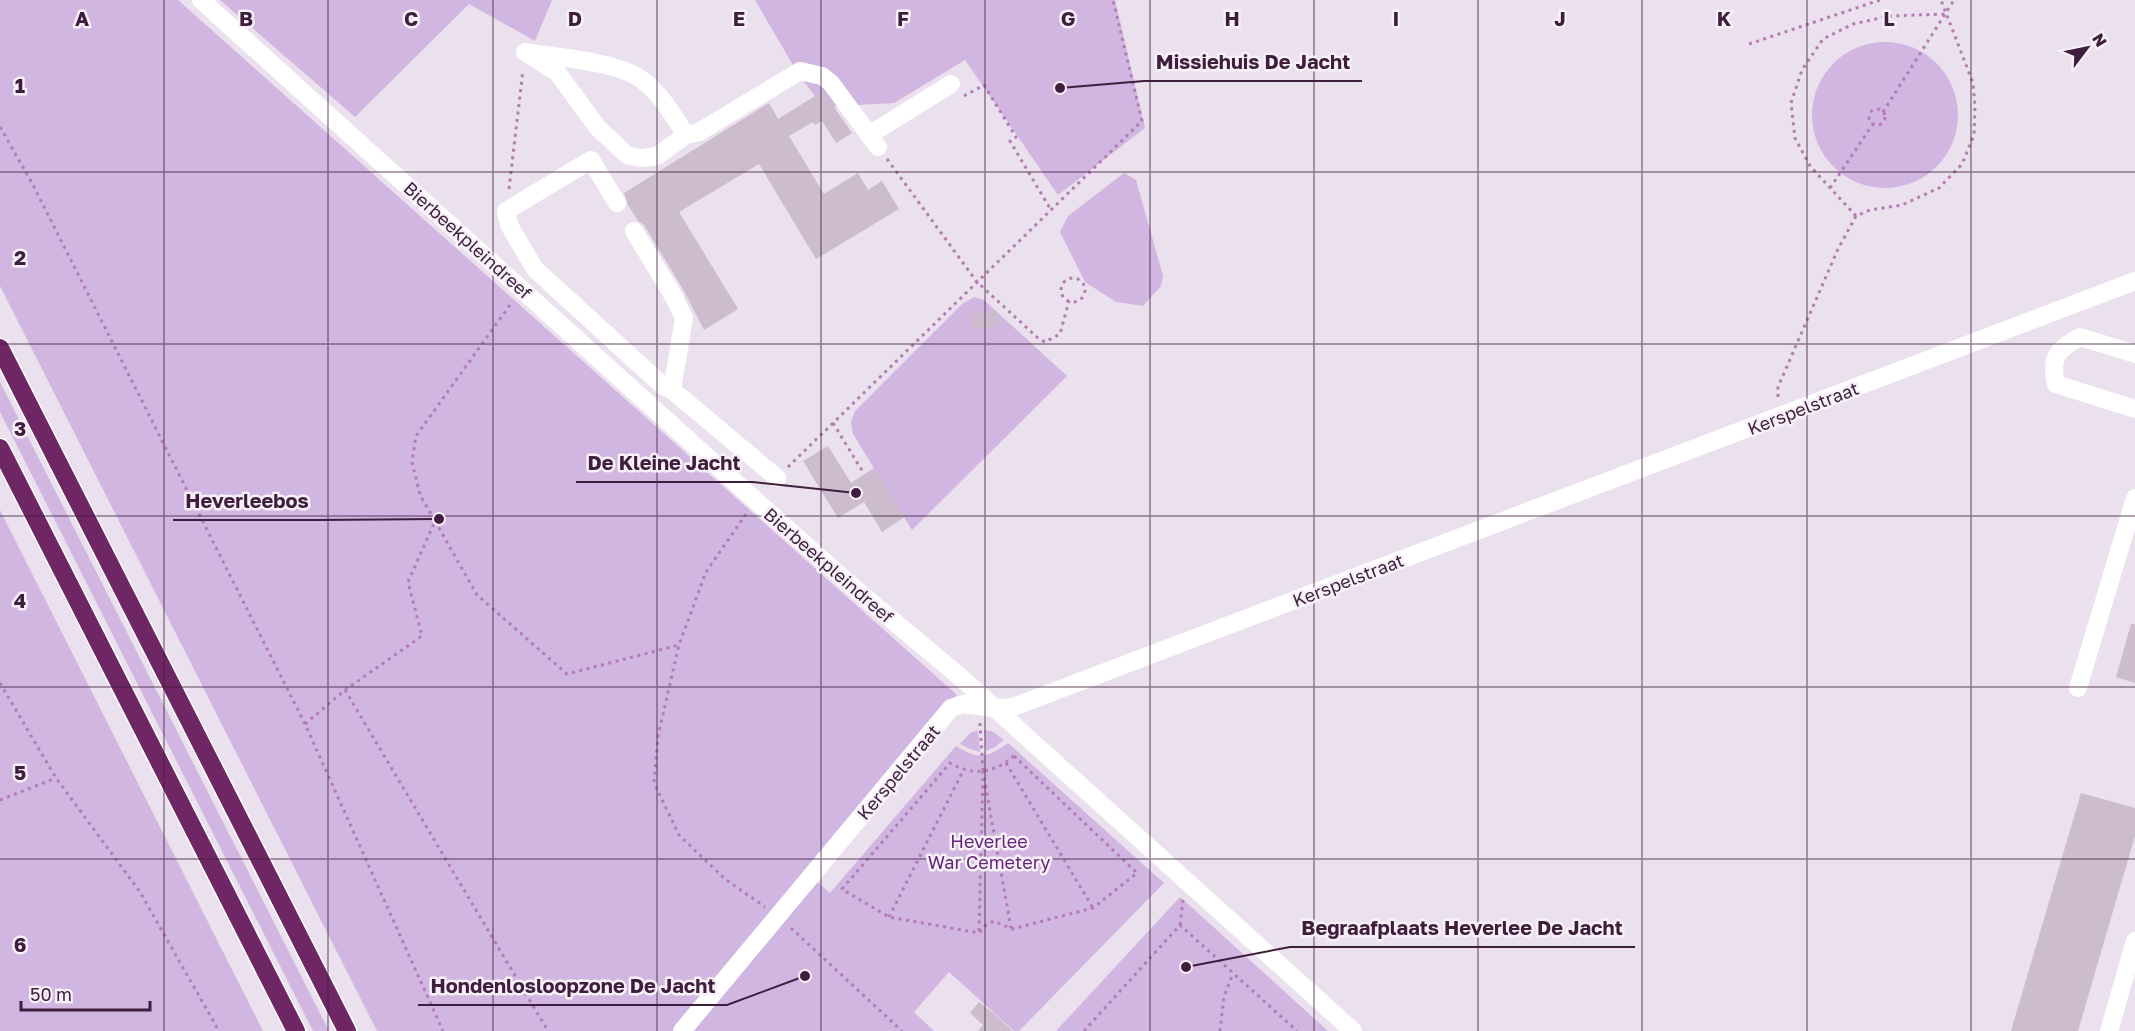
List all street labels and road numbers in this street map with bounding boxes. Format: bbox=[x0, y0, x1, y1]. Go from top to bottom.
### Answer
street label: Bierbeekpleindreef bbox=[399, 177, 537, 304]
street label: Kerspelstraat bbox=[1744, 377, 1862, 439]
street label: Bierbeekpleindreef bbox=[760, 503, 899, 628]
street label: Kerspelstraat bbox=[1289, 549, 1407, 611]
street label: Kerspelstraat bbox=[852, 720, 944, 824]

